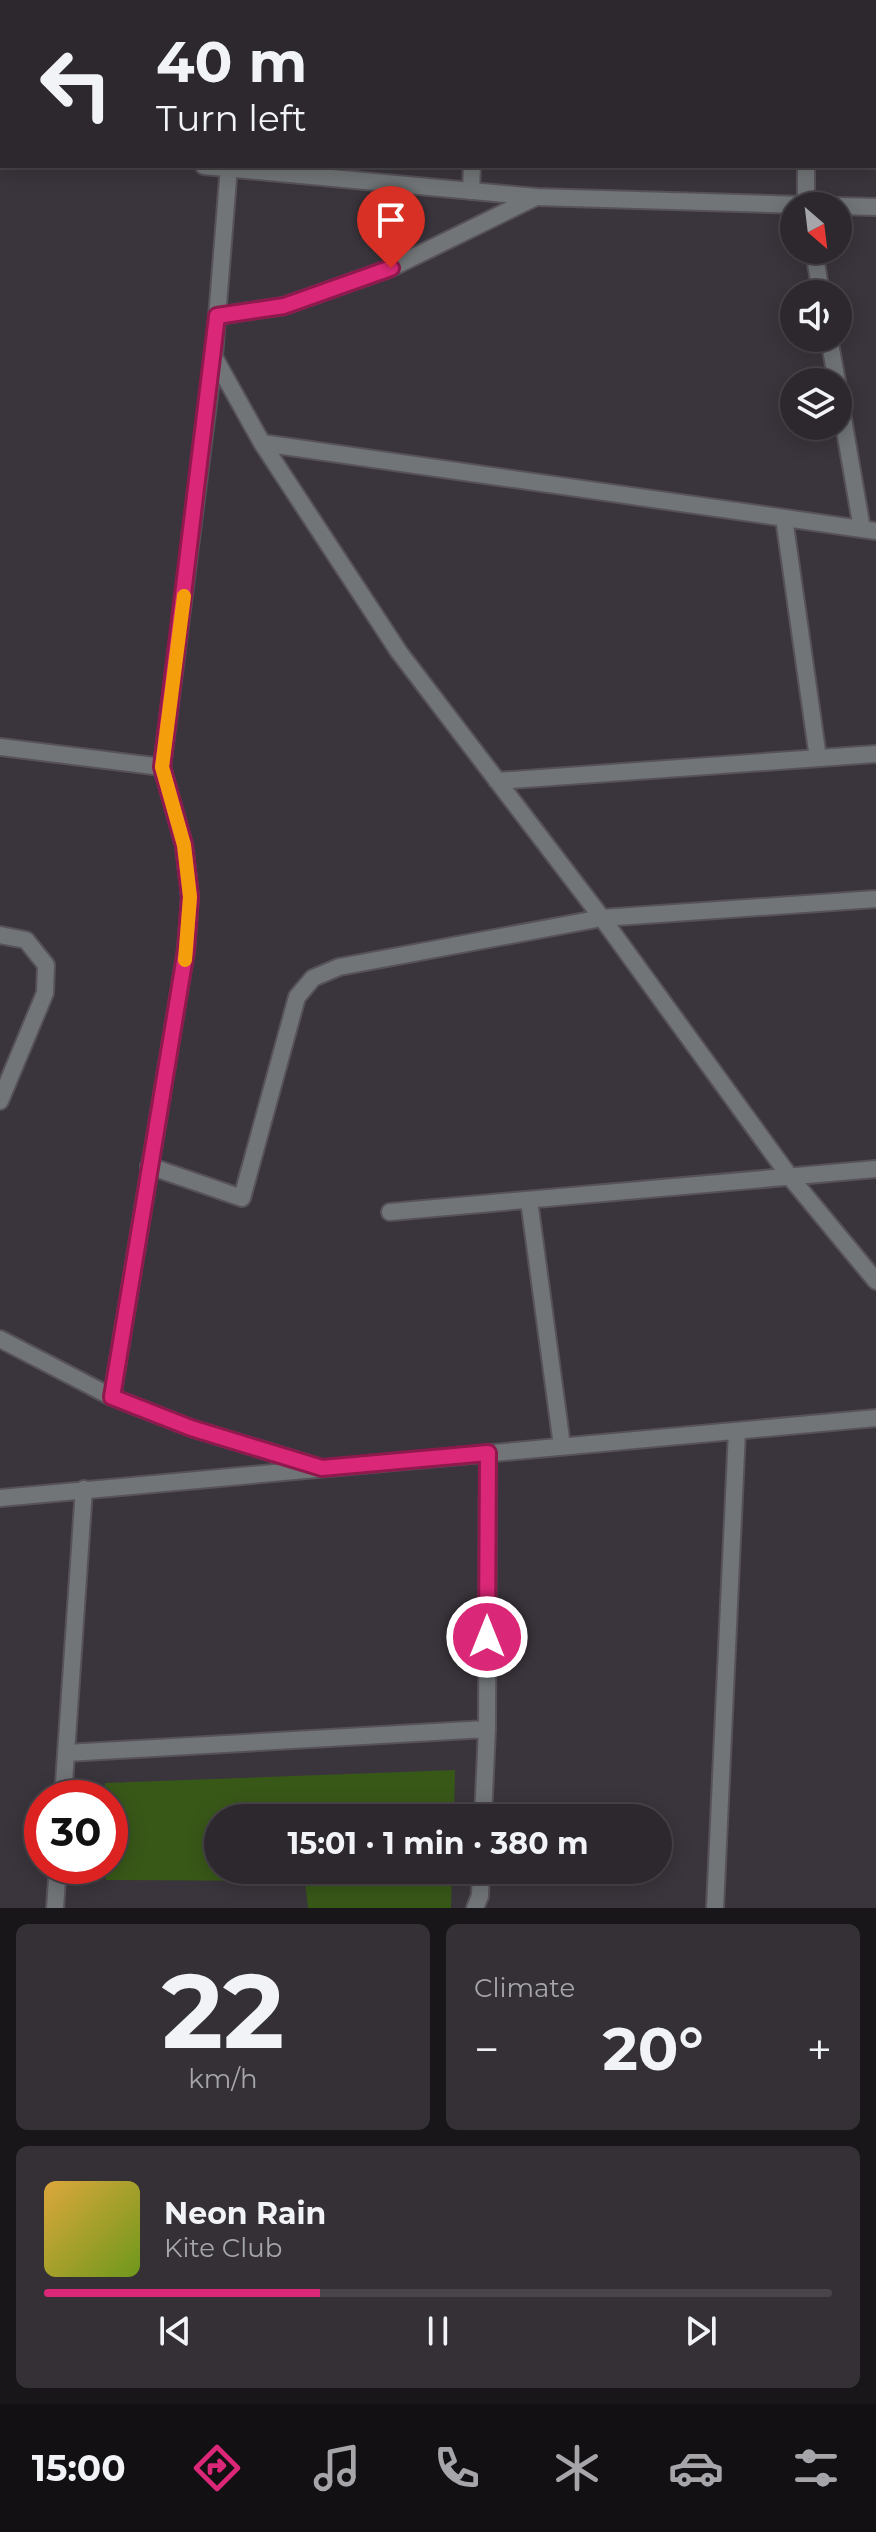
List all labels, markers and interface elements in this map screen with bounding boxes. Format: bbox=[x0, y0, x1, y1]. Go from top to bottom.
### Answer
text: 40 m bbox=[156, 28, 307, 96]
icon: left bbox=[24, 32, 128, 136]
text: Turn left bbox=[156, 96, 307, 140]
pin bbox=[357, 186, 425, 268]
north arrow bbox=[780, 192, 852, 264]
map controls bbox=[780, 192, 852, 440]
icon: arrive bbox=[369, 198, 413, 242]
button: sound bbox=[780, 280, 852, 352]
button: layers bbox=[780, 368, 852, 440]
position arrow bbox=[445, 1595, 529, 1679]
speed limit sign: 30 bbox=[24, 1780, 128, 1884]
text: 15:01 · 1 min · 380 m bbox=[288, 1825, 588, 1862]
text: 22 bbox=[162, 1947, 284, 2074]
text: Climate bbox=[474, 1972, 575, 2004]
text: 20° bbox=[602, 2012, 704, 2085]
text: − bbox=[474, 2022, 499, 2076]
text: + bbox=[807, 2022, 832, 2076]
text: km/h bbox=[188, 2063, 258, 2095]
text: Neon Rain bbox=[164, 2195, 326, 2232]
text: Kite Club bbox=[164, 2232, 282, 2264]
icon: previous bbox=[153, 2309, 197, 2353]
icon: pause bbox=[416, 2309, 460, 2353]
icon: next bbox=[679, 2309, 723, 2353]
icon: directions bbox=[189, 2440, 245, 2496]
icon: music bbox=[309, 2440, 365, 2496]
icon: phone bbox=[429, 2440, 485, 2496]
icon: climate bbox=[549, 2440, 605, 2496]
icon: car bbox=[668, 2440, 724, 2496]
icon: filters bbox=[788, 2440, 844, 2496]
text: 15:00 bbox=[32, 2446, 126, 2490]

